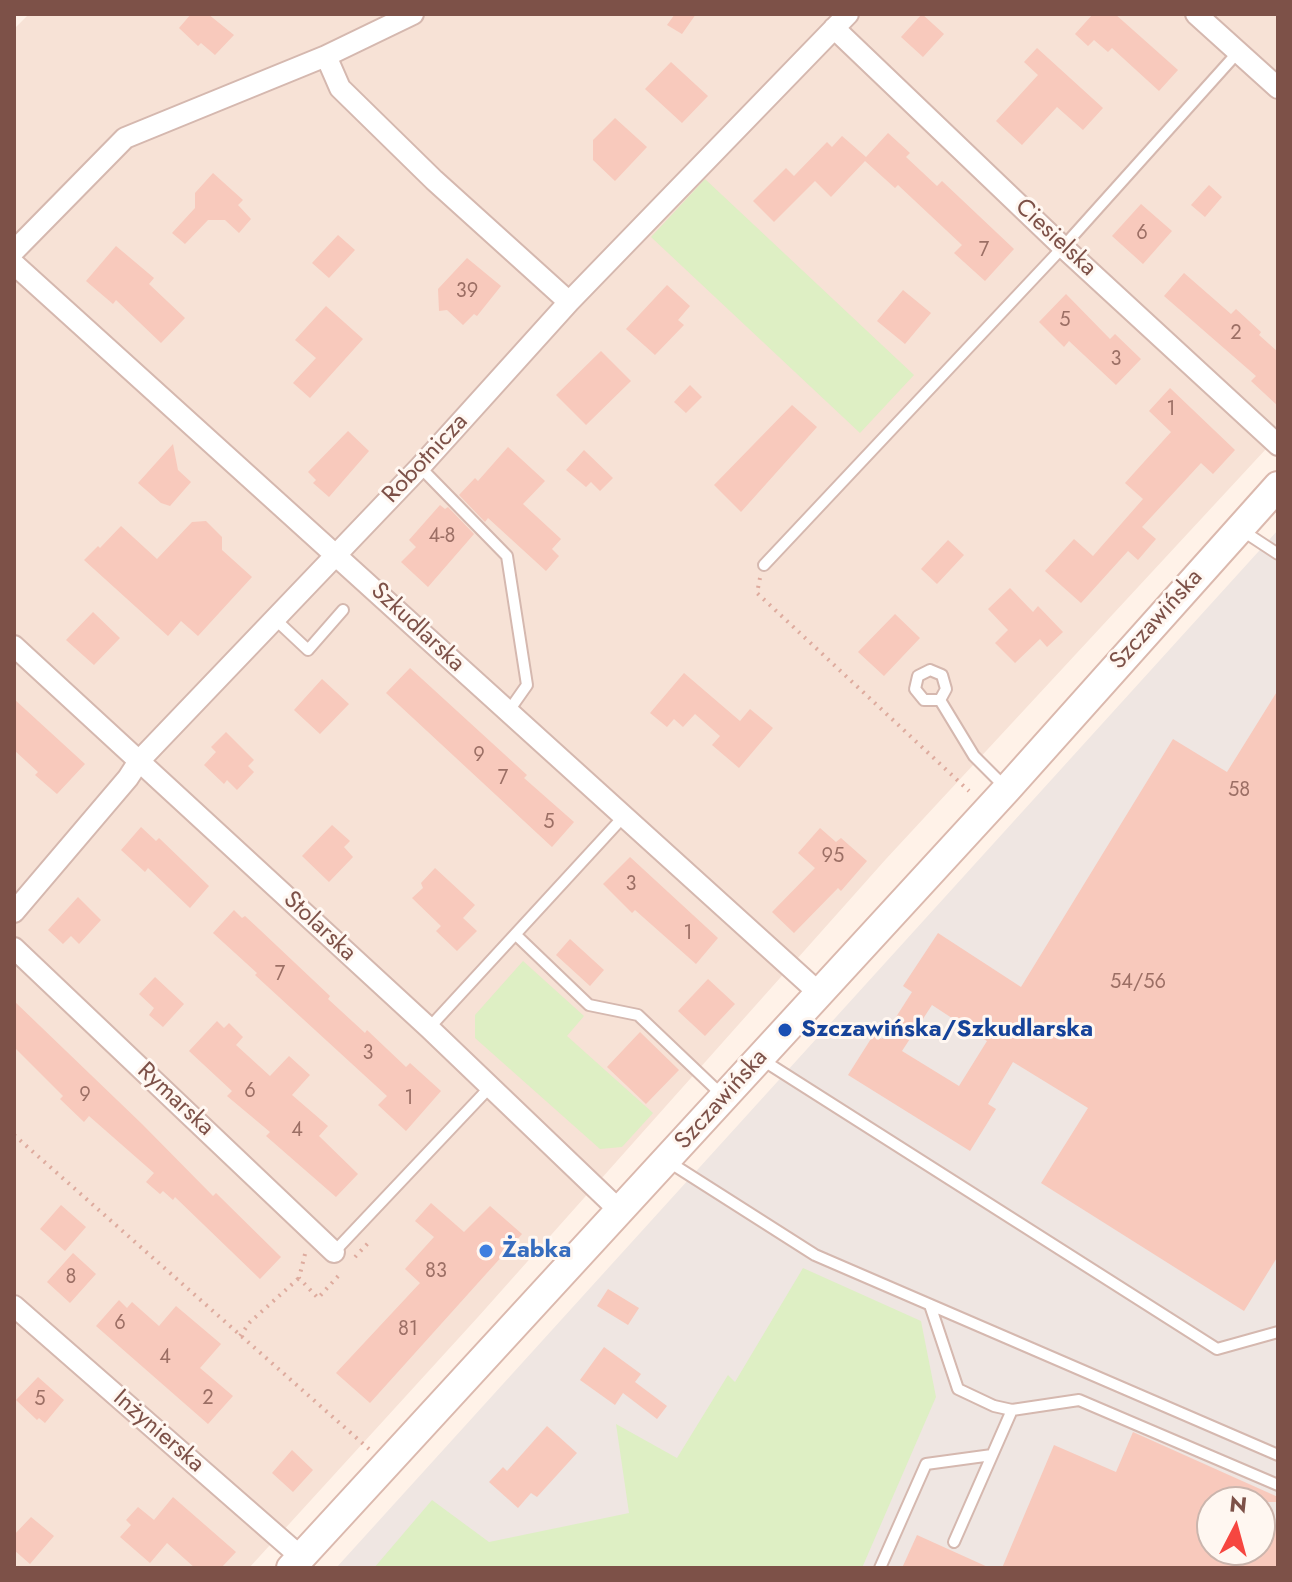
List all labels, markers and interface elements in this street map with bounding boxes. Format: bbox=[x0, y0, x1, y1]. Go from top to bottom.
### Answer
street label: Ciesielska bbox=[1008, 193, 1102, 283]
house number: 6 bbox=[1136, 222, 1148, 246]
house number: 7 bbox=[979, 239, 989, 263]
house number: 39 bbox=[456, 280, 478, 304]
house number: 5 bbox=[1059, 309, 1071, 333]
house number: 2 bbox=[1230, 322, 1242, 346]
house number: 3 bbox=[1111, 348, 1121, 372]
house number: 1 bbox=[1167, 398, 1175, 422]
street label: Robotnicza bbox=[377, 408, 475, 510]
house number: 4-8 bbox=[429, 525, 455, 549]
street label: Szczawińska bbox=[1105, 564, 1209, 676]
street label: Szkudlarska bbox=[364, 577, 470, 679]
house number: 9 bbox=[473, 744, 485, 768]
house number: 7 bbox=[498, 767, 508, 791]
house number: 58 bbox=[1228, 779, 1250, 803]
house number: 5 bbox=[543, 811, 555, 835]
house number: 95 bbox=[822, 845, 844, 869]
house number: 3 bbox=[626, 873, 636, 897]
street label: Stolarska bbox=[277, 886, 361, 968]
house number: 1 bbox=[684, 922, 692, 946]
house number: 7 bbox=[275, 963, 285, 987]
house number: 54/56 bbox=[1110, 971, 1166, 995]
place label: Szczawińska/Szkudlarska bbox=[801, 1016, 1093, 1044]
marker: Szczawińska/Szkudlarska bbox=[776, 1021, 794, 1039]
house number: 3 bbox=[363, 1042, 373, 1066]
street label: Szczawińska bbox=[670, 1044, 774, 1156]
street label: Rymarska bbox=[131, 1057, 219, 1143]
house number: 6 bbox=[244, 1080, 256, 1104]
house number: 9 bbox=[79, 1084, 91, 1108]
house number: 1 bbox=[405, 1087, 413, 1111]
house number: 4 bbox=[291, 1119, 303, 1143]
place label: Żabka bbox=[502, 1237, 571, 1265]
marker: Żabka bbox=[477, 1242, 495, 1260]
house number: 83 bbox=[425, 1260, 447, 1284]
house number: 8 bbox=[66, 1266, 76, 1290]
house number: 6 bbox=[114, 1312, 126, 1336]
house number: 81 bbox=[398, 1318, 418, 1342]
house number: 4 bbox=[159, 1346, 171, 1370]
street label: Inżynierska bbox=[107, 1385, 209, 1479]
house number: 2 bbox=[202, 1387, 214, 1411]
house number: 5 bbox=[34, 1388, 46, 1412]
north arrow bbox=[1196, 1486, 1276, 1566]
text: N bbox=[1228, 1487, 1249, 1521]

